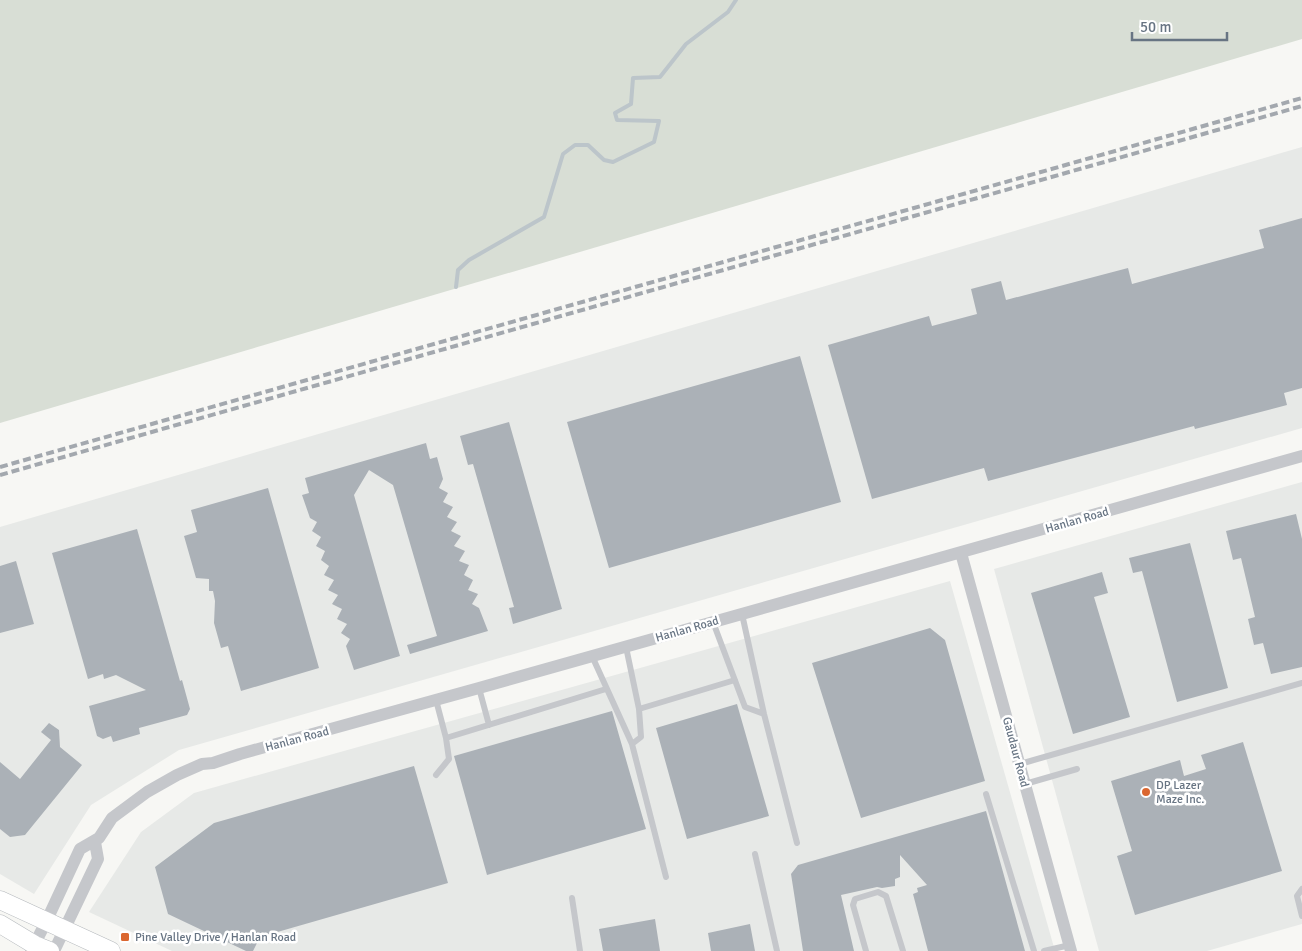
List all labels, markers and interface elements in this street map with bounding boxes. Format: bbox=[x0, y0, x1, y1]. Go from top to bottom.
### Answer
scale bar bbox=[1132, 10, 1227, 42]
text: 50 m bbox=[1140, 18, 1171, 36]
street label: Hanlan Road bbox=[1044, 504, 1111, 537]
street label: Hanlan Road bbox=[654, 613, 721, 646]
street label: Gaudaur Road bbox=[999, 715, 1032, 789]
street label: Hanlan Road bbox=[264, 724, 331, 755]
place label: DP Lazer Maze Inc. bbox=[1156, 778, 1205, 807]
marker: DP Lazer Maze Inc. bbox=[1140, 786, 1152, 798]
place label: Pine Valley Drive / Hanlan Road bbox=[135, 930, 296, 945]
marker: Pine Valley Drive / Hanlan Road bbox=[119, 931, 131, 943]

